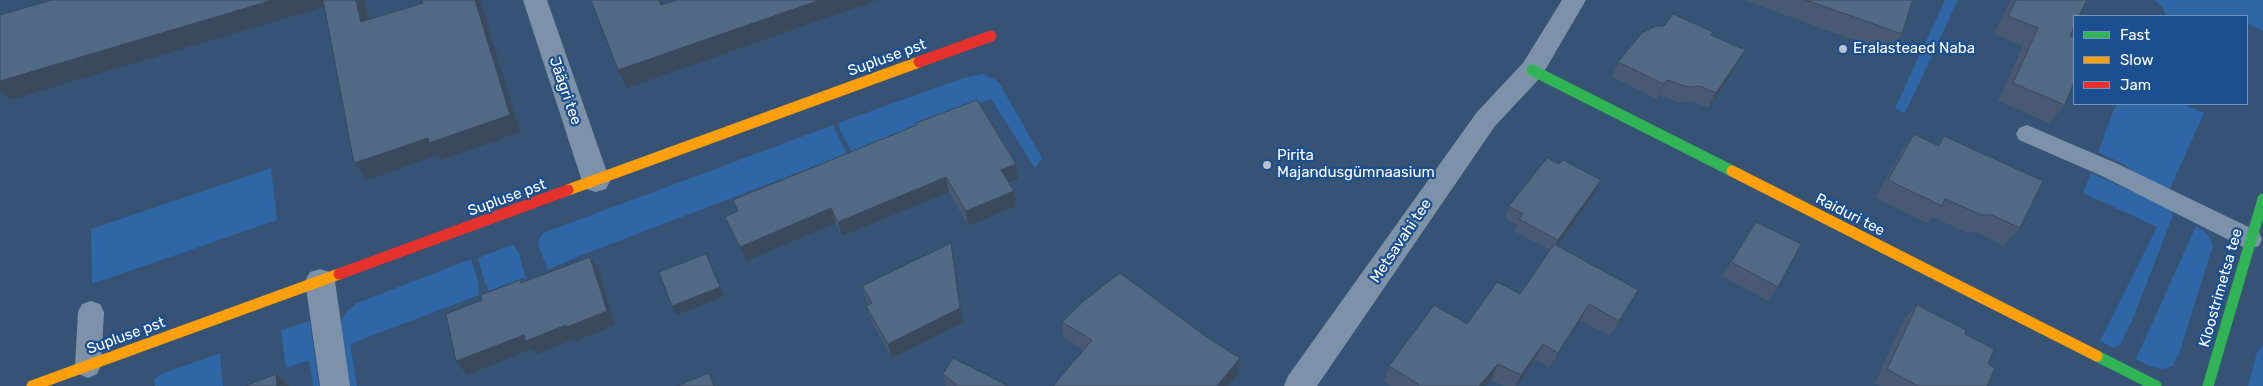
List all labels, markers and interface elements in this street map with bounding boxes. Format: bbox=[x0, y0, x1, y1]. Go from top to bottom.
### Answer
legend bbox=[2073, 15, 2248, 105]
text: Fast bbox=[2120, 26, 2150, 44]
street label: Supluse pst bbox=[845, 35, 929, 81]
place label: Eralasteaed Naba bbox=[1853, 40, 1975, 58]
marker: Eralasteaed Naba bbox=[1837, 43, 1849, 55]
text: Slow bbox=[2120, 51, 2153, 69]
street label: Jäägri tee bbox=[545, 55, 585, 127]
text: Jam bbox=[2120, 76, 2151, 94]
place label: Pirita Majandusgümnaasium bbox=[1277, 147, 1435, 182]
marker: Pirita Majandusgümnaasium bbox=[1261, 159, 1273, 171]
street label: Supluse pst bbox=[465, 175, 549, 221]
street label: Raiduri tee bbox=[1812, 190, 1888, 240]
street label: Metsavahi tee bbox=[1366, 196, 1436, 286]
street label: Kloostrimetsa tee bbox=[2195, 227, 2247, 349]
street label: Supluse pst bbox=[84, 313, 168, 359]

